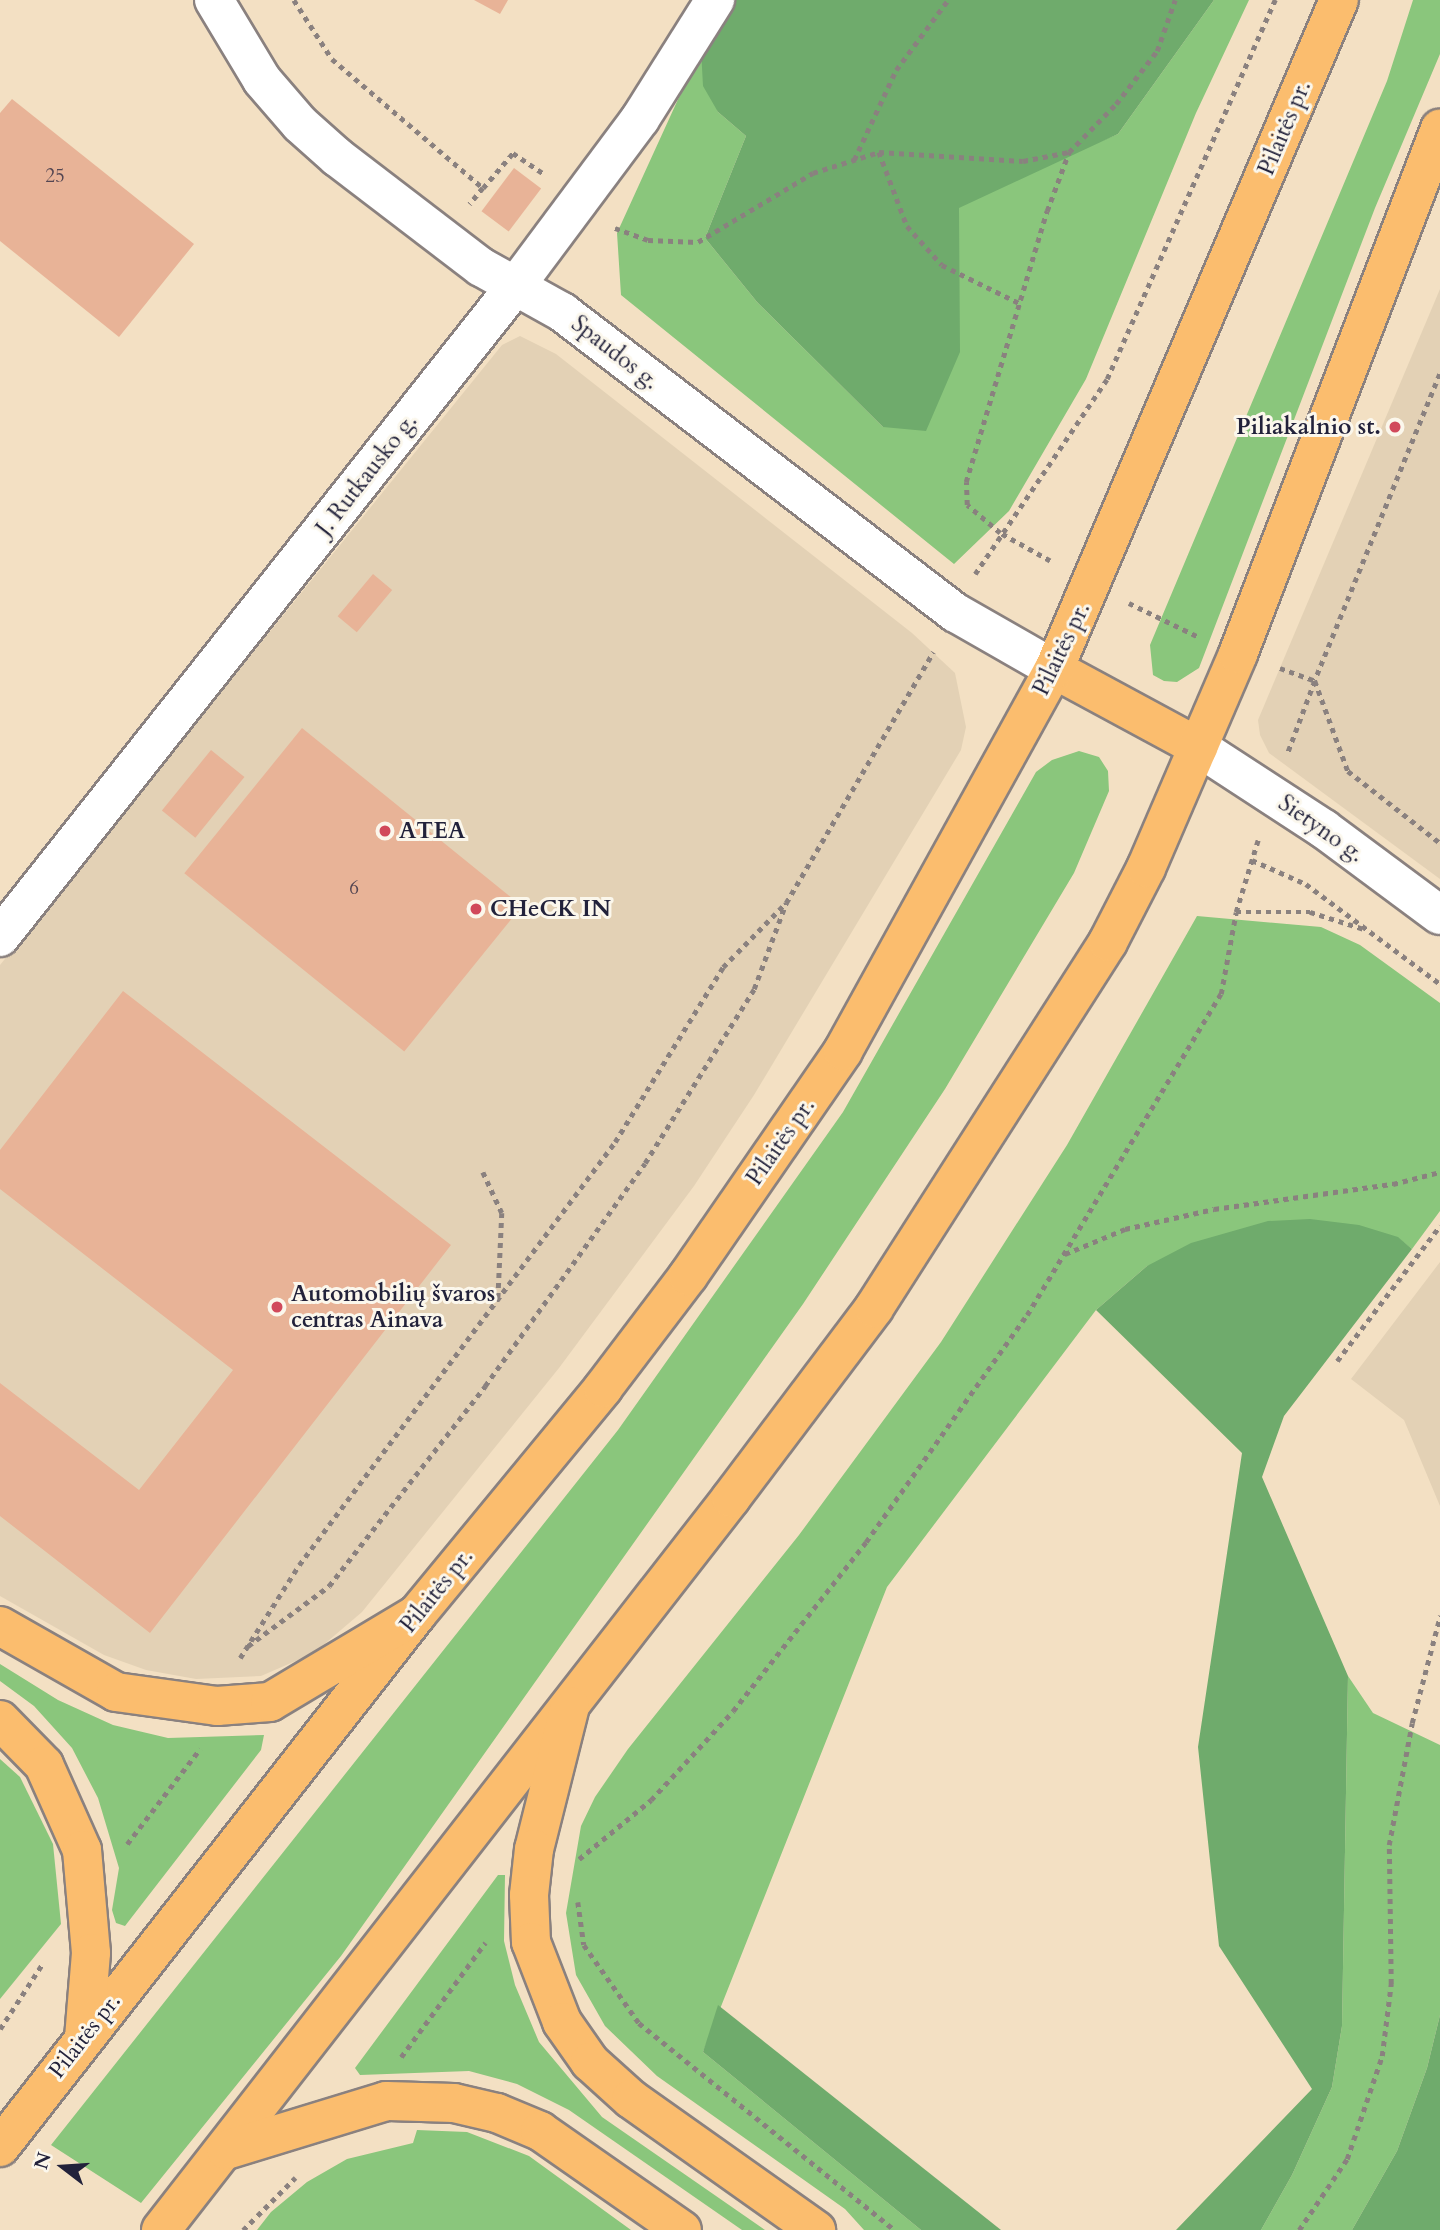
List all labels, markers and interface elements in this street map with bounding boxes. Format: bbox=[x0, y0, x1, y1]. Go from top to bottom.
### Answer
street label: Pilaitės pr. bbox=[1253, 76, 1317, 180]
house number: 25 bbox=[45, 166, 65, 188]
street label: Spaudos g. bbox=[566, 310, 664, 396]
street label: J. Rutkausko g. bbox=[311, 408, 423, 542]
place label: Piliakalnio st. bbox=[1236, 413, 1381, 441]
marker: Piliakalnio st. bbox=[1387, 419, 1403, 435]
street label: Pilaitės pr. bbox=[1028, 598, 1096, 700]
street label: Sietyno g. bbox=[1273, 790, 1369, 868]
place label: ATEA bbox=[399, 817, 465, 845]
marker: ATEA bbox=[377, 823, 393, 839]
house number: 6 bbox=[349, 878, 359, 900]
place label: CHeCK IN bbox=[490, 895, 611, 923]
marker: CHeCK IN bbox=[468, 901, 484, 917]
street label: Pilaitės pr. bbox=[741, 1093, 821, 1191]
place label: Automobilių švaros centras Ainava bbox=[291, 1280, 495, 1334]
marker: Automobilių švaros centras Ainava bbox=[269, 1299, 285, 1315]
street label: Pilaitės pr. bbox=[395, 1543, 479, 1639]
street label: Pilaitės pr. bbox=[43, 1988, 127, 2084]
north arrow bbox=[28, 2132, 98, 2202]
text: N bbox=[28, 2149, 58, 2173]

